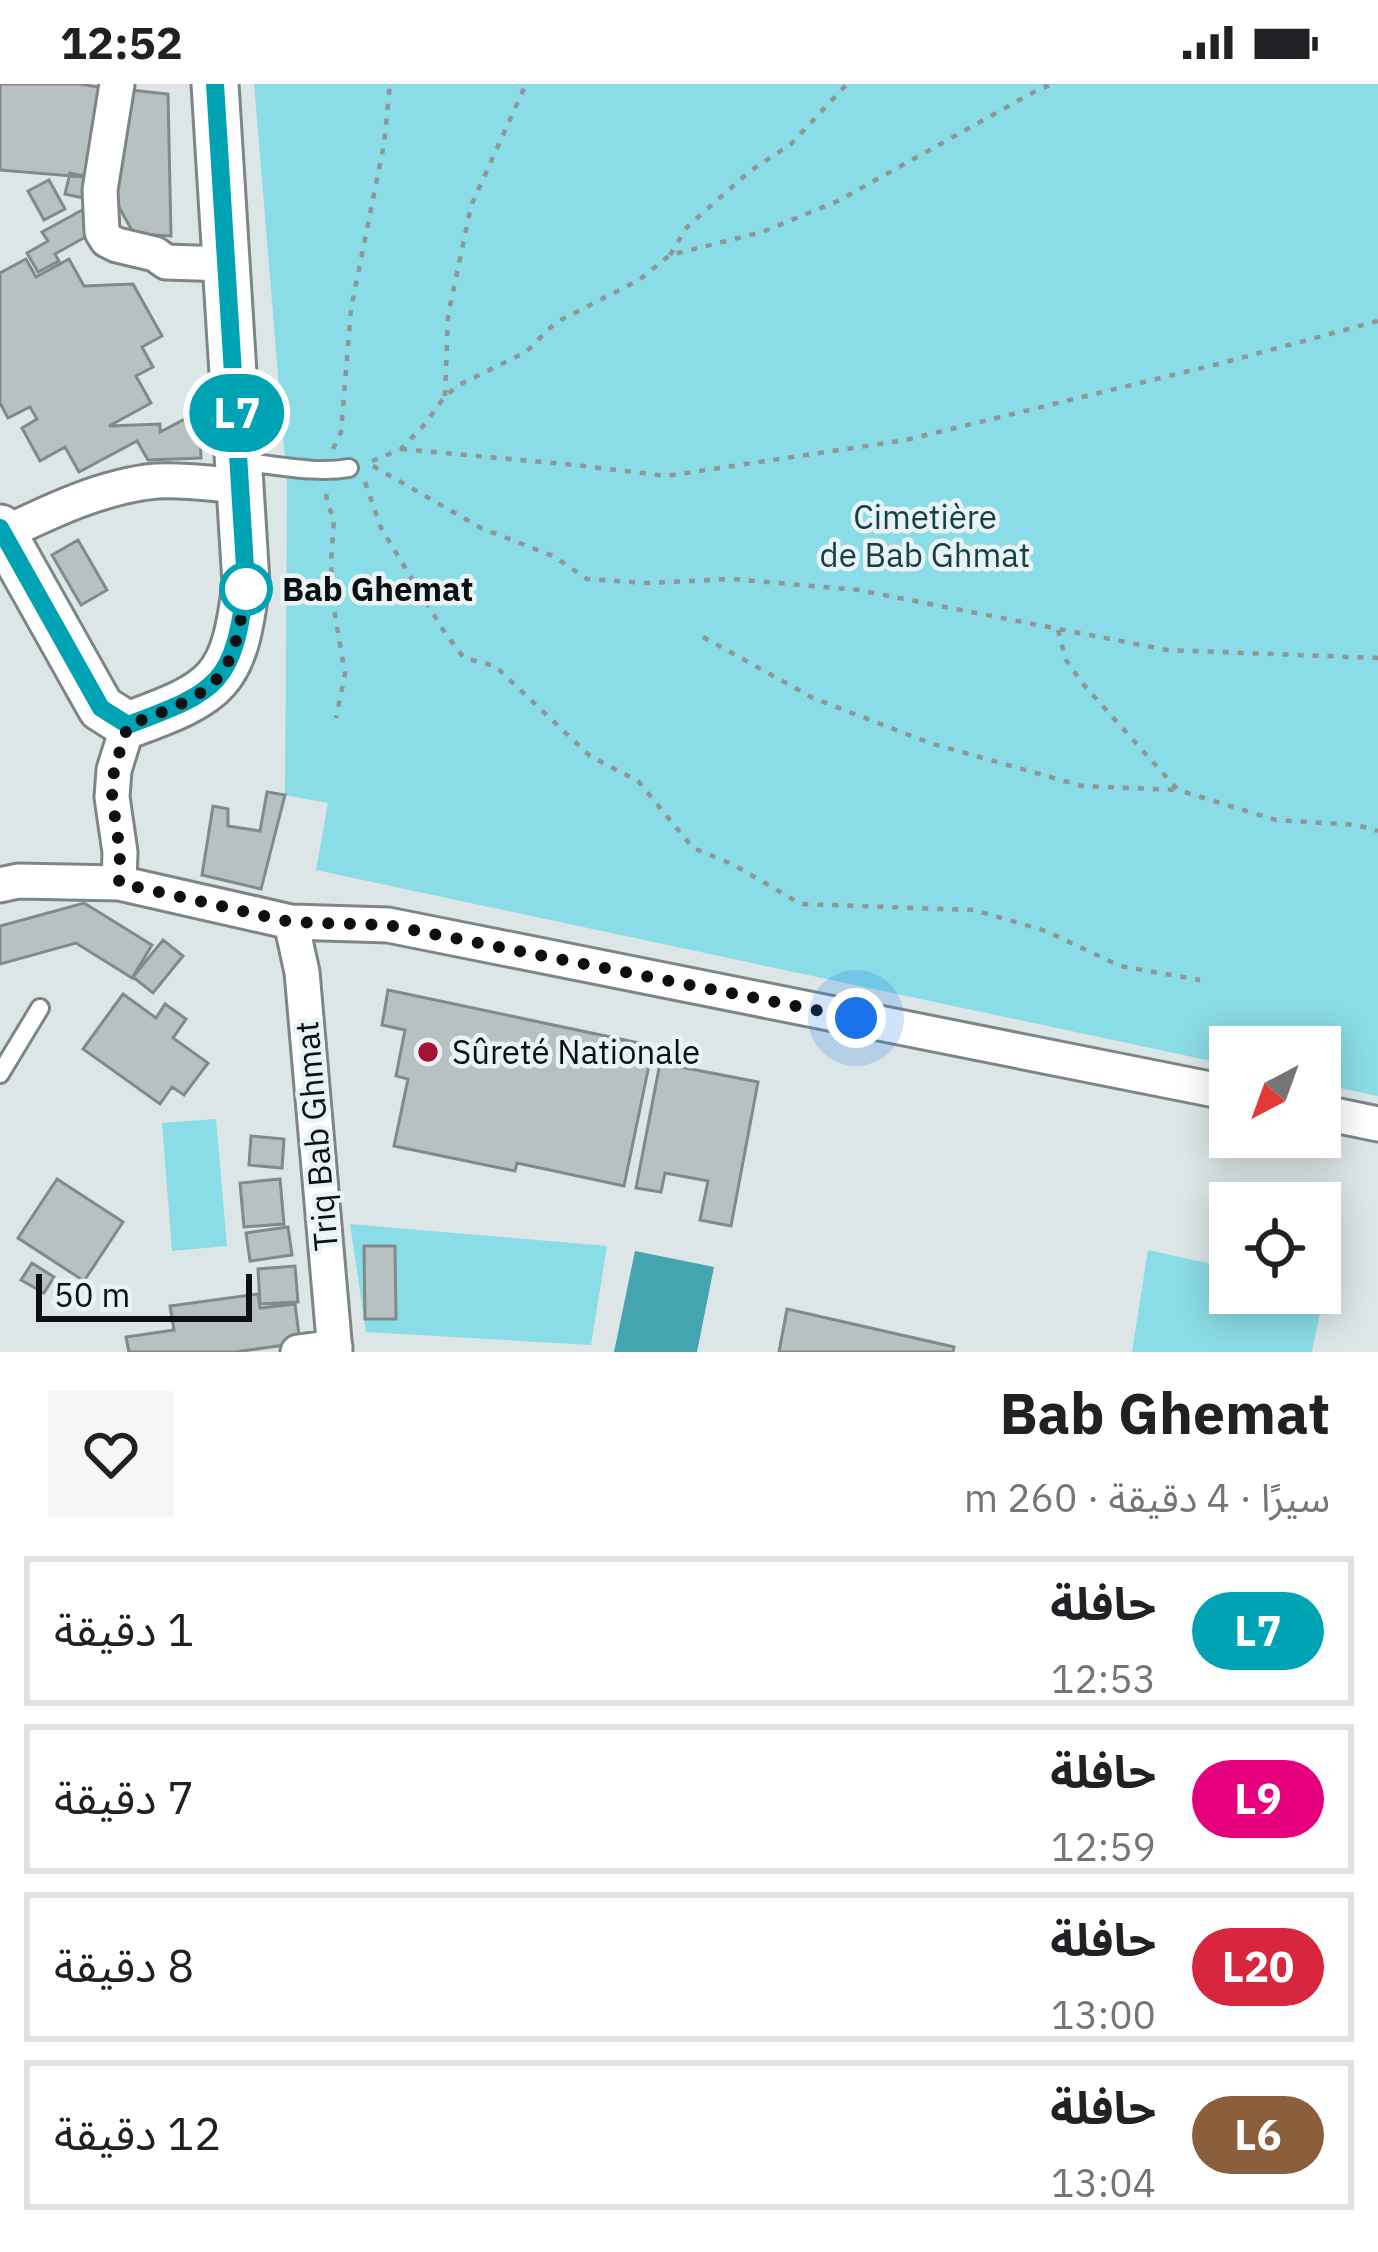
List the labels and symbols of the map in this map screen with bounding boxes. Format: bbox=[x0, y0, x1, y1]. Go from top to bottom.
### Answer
line badge: L7 bbox=[183, 374, 291, 452]
park label: Cimetière de Bab Ghmat bbox=[820, 495, 1030, 576]
marker: Bab Ghemat bbox=[221, 564, 271, 614]
place label: Bab Ghemat bbox=[282, 567, 473, 610]
your location bbox=[826, 988, 886, 1048]
street label: Triq Bab Ghmat bbox=[284, 1019, 347, 1253]
north arrow bbox=[1209, 1026, 1341, 1158]
place label: Sûreté Nationale bbox=[452, 1030, 700, 1073]
marker: Sûreté Nationale bbox=[415, 1039, 441, 1065]
scale bar bbox=[36, 1268, 252, 1321]

